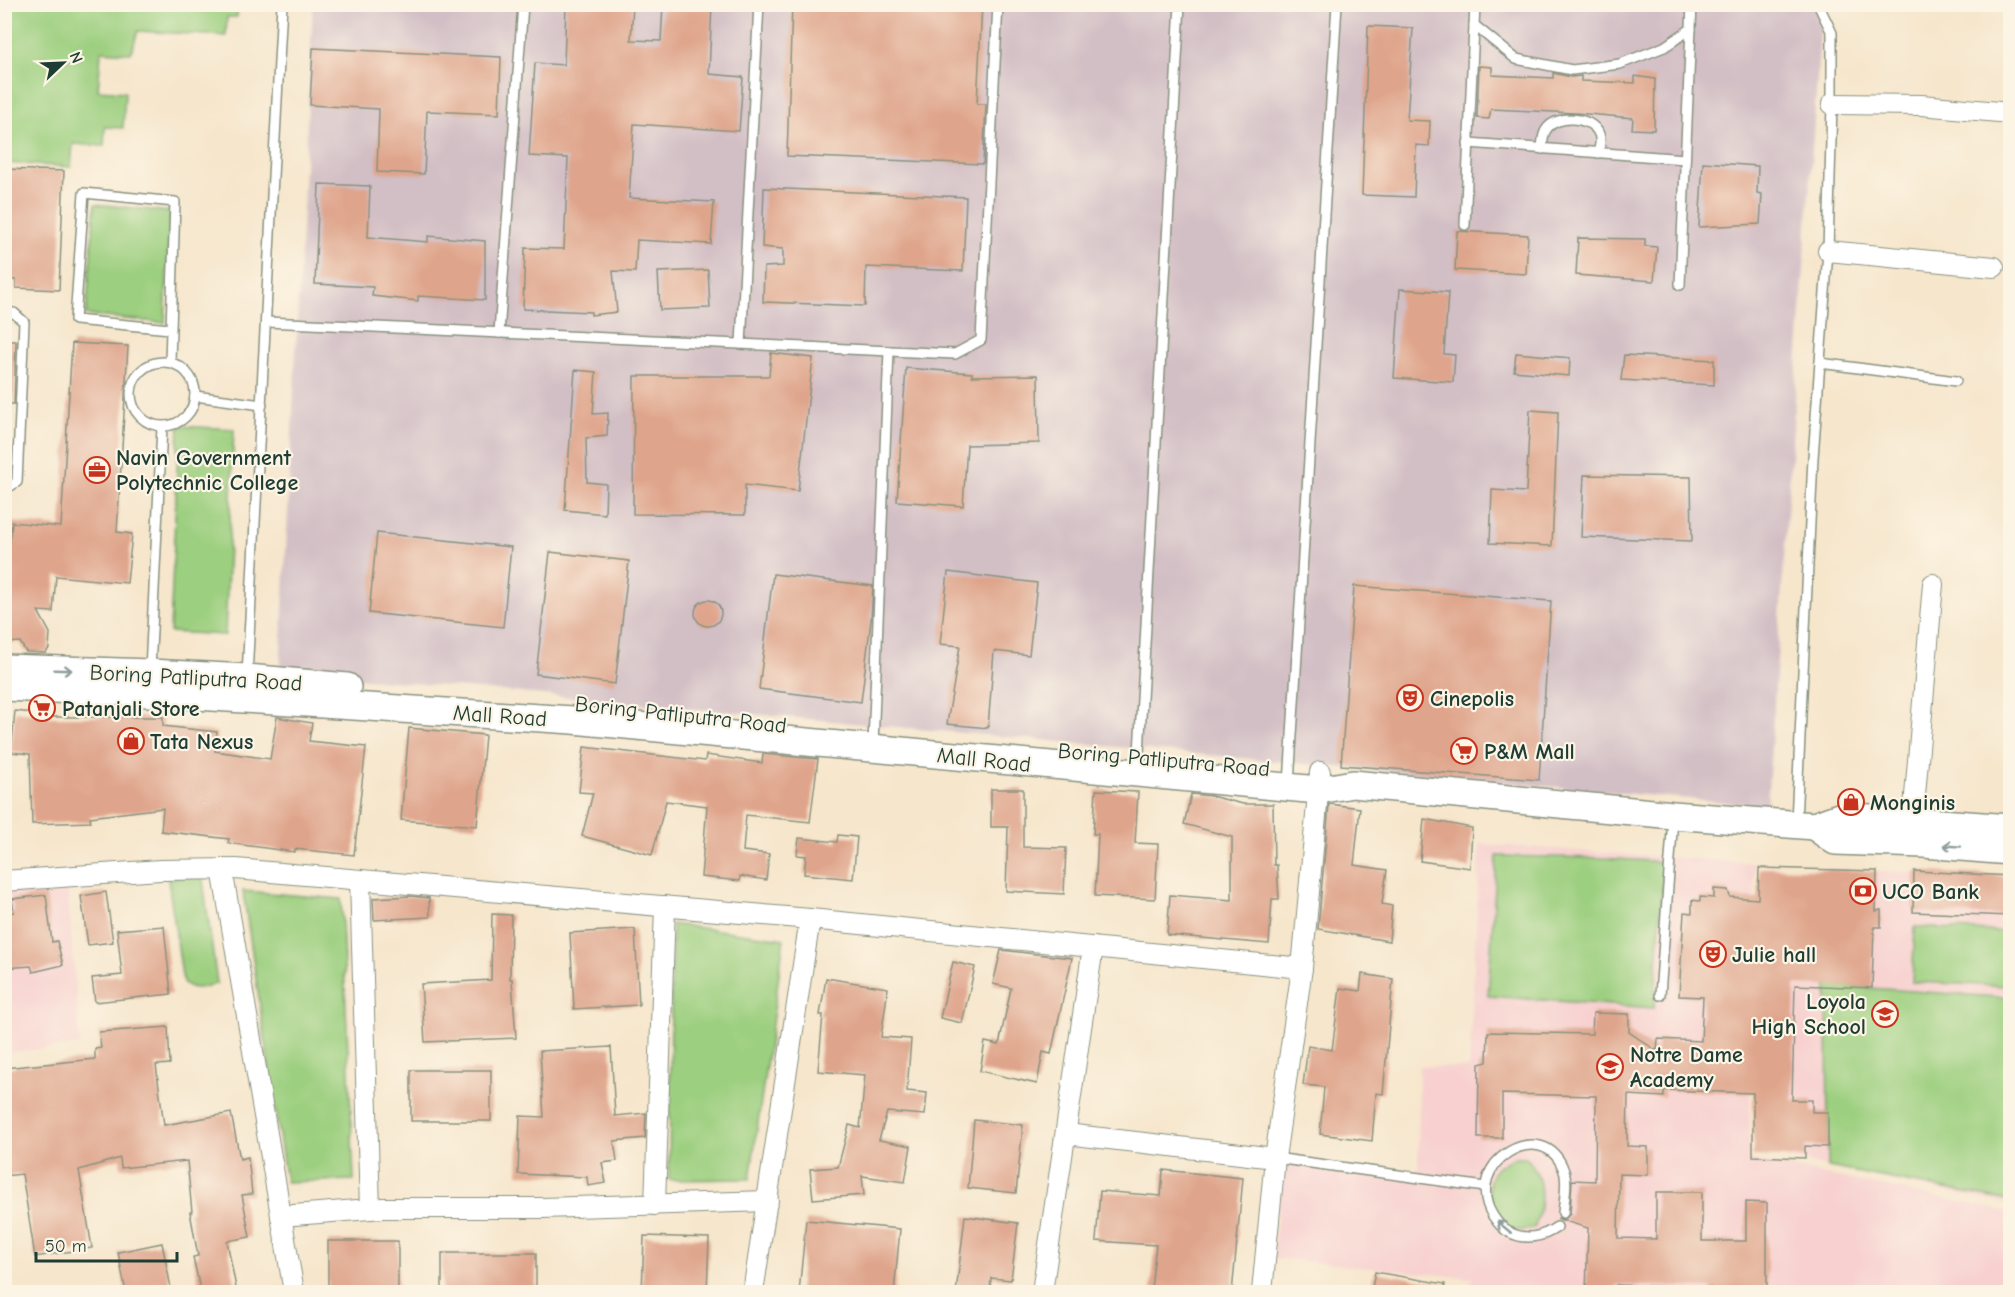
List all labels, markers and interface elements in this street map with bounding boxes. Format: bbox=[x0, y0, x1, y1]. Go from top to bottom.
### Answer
north arrow bbox=[33, 33, 93, 93]
text: N bbox=[66, 49, 86, 66]
place label: Navin Government Polytechnic College bbox=[116, 445, 299, 496]
office icon: Navin Government Polytechnic College bbox=[82, 455, 112, 485]
street label: Boring Patliputra Road bbox=[89, 659, 303, 697]
one-way arrow bbox=[52, 664, 72, 676]
theatre icon: Cinepolis bbox=[1395, 683, 1425, 713]
place label: Cinepolis bbox=[1430, 686, 1514, 712]
street label: Boring Patliputra Road bbox=[574, 691, 788, 739]
supermarket icon: Patanjali Store bbox=[27, 693, 57, 723]
place label: Patanjali Store bbox=[62, 696, 200, 722]
street label: Mall Road bbox=[452, 700, 548, 732]
shop icon: Tata Nexus bbox=[116, 726, 146, 756]
place label: Tata Nexus bbox=[150, 729, 253, 755]
supermarket icon: P&M Mall bbox=[1449, 736, 1479, 766]
street label: Boring Patliputra Road bbox=[1057, 738, 1271, 782]
place label: P&M Mall bbox=[1484, 739, 1575, 765]
street label: Mall Road bbox=[936, 742, 1032, 778]
shop icon: Monginis bbox=[1836, 787, 1866, 817]
place label: Monginis bbox=[1870, 790, 1955, 816]
one-way arrow bbox=[1943, 840, 1963, 851]
bank icon: UCO Bank bbox=[1848, 876, 1878, 906]
place label: UCO Bank bbox=[1882, 879, 1979, 905]
theatre icon: Julie hall bbox=[1698, 939, 1728, 969]
place label: Julie hall bbox=[1732, 942, 1816, 968]
place label: Loyola High School bbox=[1752, 989, 1866, 1040]
school or university icon: Loyola High School bbox=[1870, 999, 1900, 1029]
place label: Notre Dame Academy bbox=[1630, 1042, 1743, 1093]
school or university icon: Notre Dame Academy bbox=[1595, 1052, 1625, 1082]
one-way arrow bbox=[1496, 1220, 1512, 1233]
scale bar bbox=[36, 1225, 177, 1263]
text: 50 m bbox=[45, 1236, 87, 1257]

